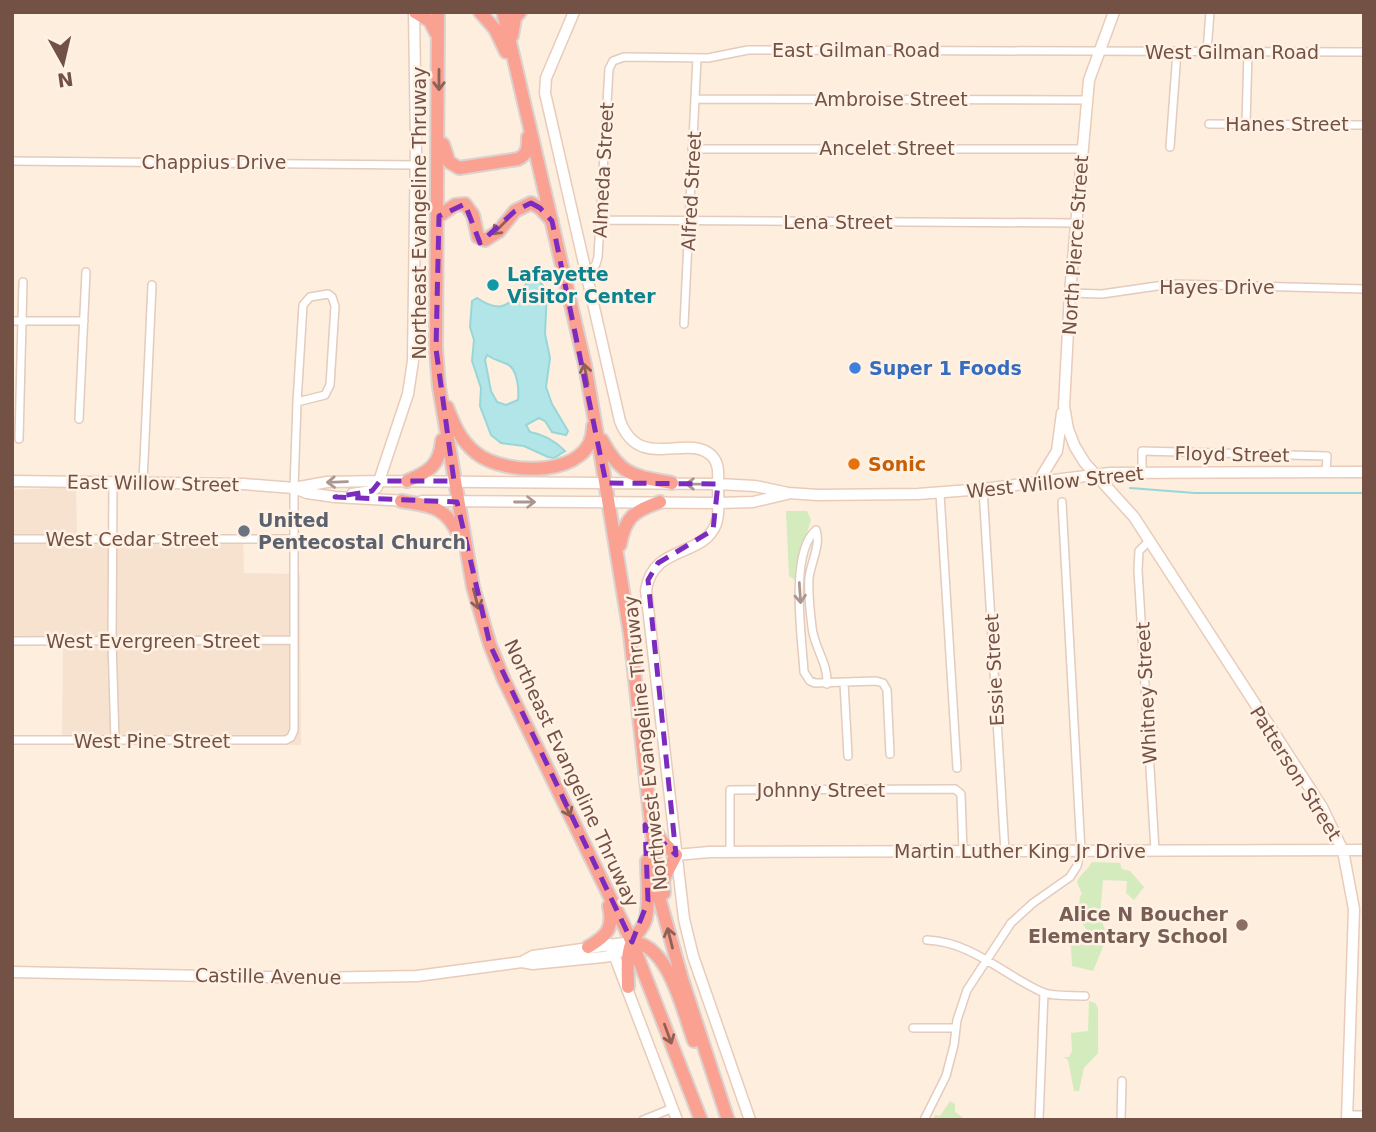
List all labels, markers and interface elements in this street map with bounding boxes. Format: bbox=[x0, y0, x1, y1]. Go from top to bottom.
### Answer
north arrow bbox=[28, 28, 98, 98]
street label: East Gilman Road bbox=[772, 39, 940, 61]
street label: West Gilman Road bbox=[1145, 41, 1319, 63]
street label: Northeast Evangeline Thruway bbox=[408, 67, 430, 359]
text: N bbox=[56, 68, 75, 92]
one-way arrow bbox=[432, 69, 446, 92]
street label: Ambroise Street bbox=[814, 88, 968, 110]
street label: Almeda Street bbox=[588, 102, 618, 238]
street label: Hanes Street bbox=[1225, 113, 1349, 135]
street label: Alfred Street bbox=[677, 131, 705, 251]
street label: Ancelet Street bbox=[819, 137, 955, 159]
street label: Chappius Drive bbox=[142, 151, 287, 173]
street label: North Pierce Street bbox=[1058, 154, 1092, 336]
street label: Lena Street bbox=[783, 211, 893, 233]
one-way arrow bbox=[492, 219, 509, 236]
place label: Lafayette Visitor Center bbox=[507, 263, 656, 307]
street label: Hayes Drive bbox=[1159, 276, 1275, 298]
marker: Lafayette Visitor Center bbox=[485, 277, 501, 293]
place label: Super 1 Foods bbox=[869, 357, 1022, 379]
marker: Super 1 Foods bbox=[847, 360, 863, 376]
one-way arrow bbox=[579, 364, 593, 386]
street label: Floyd Street bbox=[1174, 442, 1290, 466]
place label: Sonic bbox=[868, 453, 926, 475]
marker: Sonic bbox=[846, 456, 862, 472]
street label: West Willow Street bbox=[965, 462, 1145, 502]
street label: East Willow Street bbox=[67, 470, 239, 496]
one-way arrow bbox=[325, 476, 348, 489]
one-way arrow bbox=[685, 477, 708, 491]
one-way arrow bbox=[514, 495, 537, 509]
place label: United Pentecostal Church bbox=[258, 509, 466, 553]
marker: United Pentecostal Church bbox=[236, 523, 252, 539]
street label: West Cedar Street bbox=[46, 528, 219, 550]
one-way arrow bbox=[793, 581, 806, 604]
one-way arrow bbox=[470, 587, 483, 609]
street label: Northwest Evangeline Thruway bbox=[619, 594, 671, 892]
street label: Essie Street bbox=[980, 613, 1008, 727]
street label: Whitney Street bbox=[1131, 621, 1161, 765]
street label: West Evergreen Street bbox=[46, 630, 260, 652]
street label: Northeast Evangeline Thruway bbox=[500, 636, 644, 910]
street label: Patterson Street bbox=[1246, 702, 1346, 844]
street label: West Pine Street bbox=[74, 730, 230, 752]
street label: Johnny Street bbox=[756, 779, 885, 801]
one-way arrow bbox=[560, 796, 573, 817]
street label: Martin Luther King Jr Drive bbox=[894, 840, 1146, 862]
place label: Alice N Boucher Elementary School bbox=[1028, 903, 1229, 947]
marker: Alice N Boucher Elementary School bbox=[1234, 917, 1250, 933]
one-way arrow bbox=[663, 927, 676, 950]
street label: Castille Avenue bbox=[195, 964, 341, 988]
one-way arrow bbox=[663, 1022, 675, 1044]

